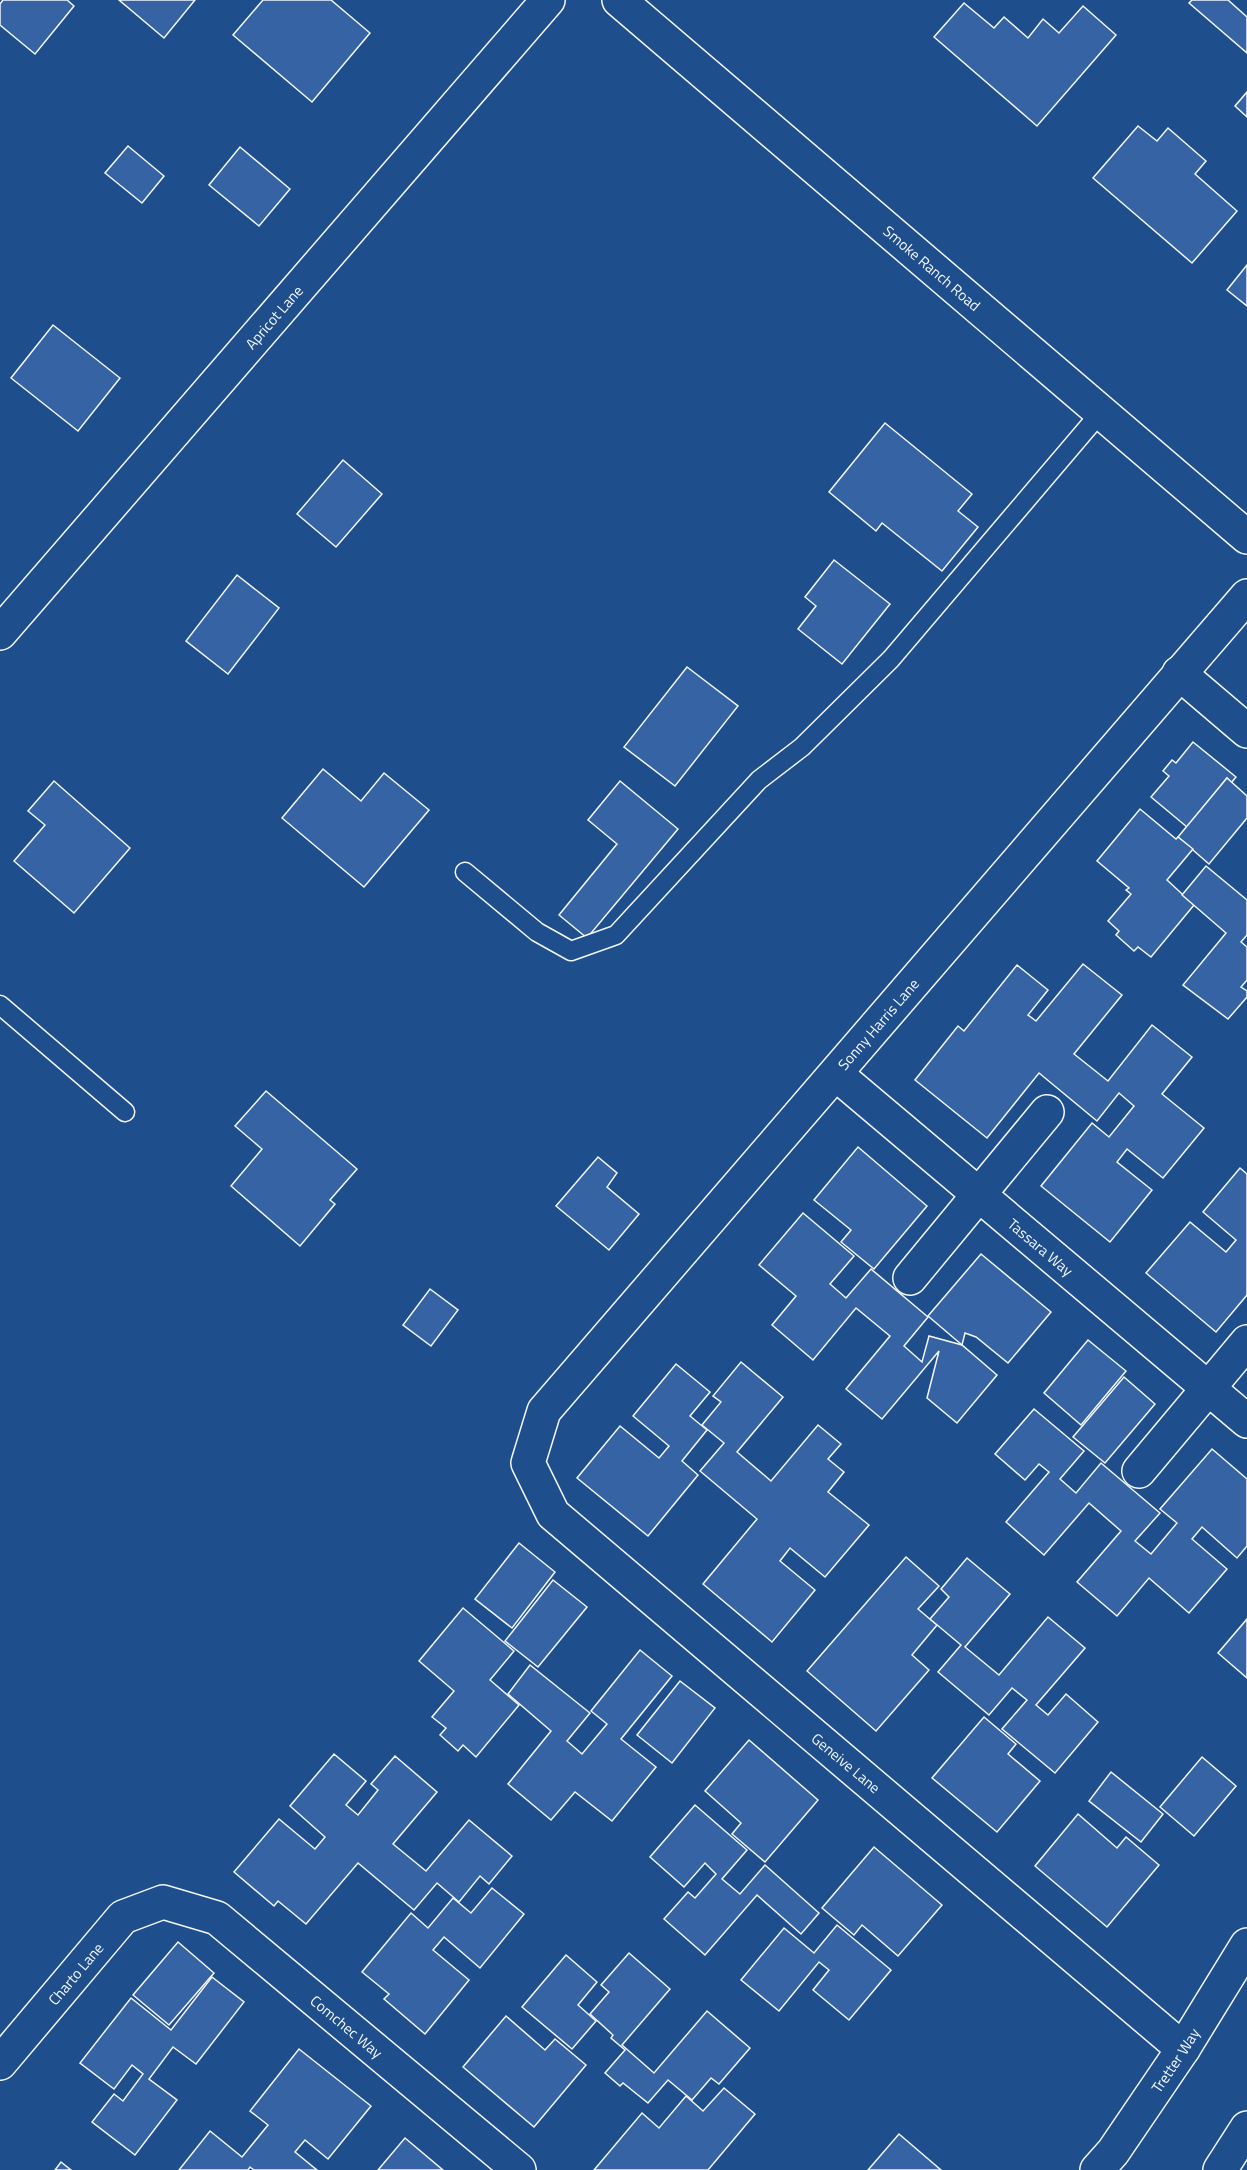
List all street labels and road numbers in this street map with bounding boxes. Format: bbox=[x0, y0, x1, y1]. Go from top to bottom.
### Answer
street label: Smoke Ranch Road bbox=[878, 219, 986, 316]
street label: Apricot Lane bbox=[239, 280, 308, 354]
street label: Sonny Harris Lane bbox=[832, 973, 924, 1075]
street label: Tassara Way bbox=[1003, 1212, 1079, 1281]
street label: Geneive Lane bbox=[806, 1727, 886, 1799]
street label: Charto Lane bbox=[42, 1937, 109, 2010]
street label: Comchec Way bbox=[306, 1989, 388, 2063]
street label: Tretter Way bbox=[1145, 2023, 1205, 2097]

